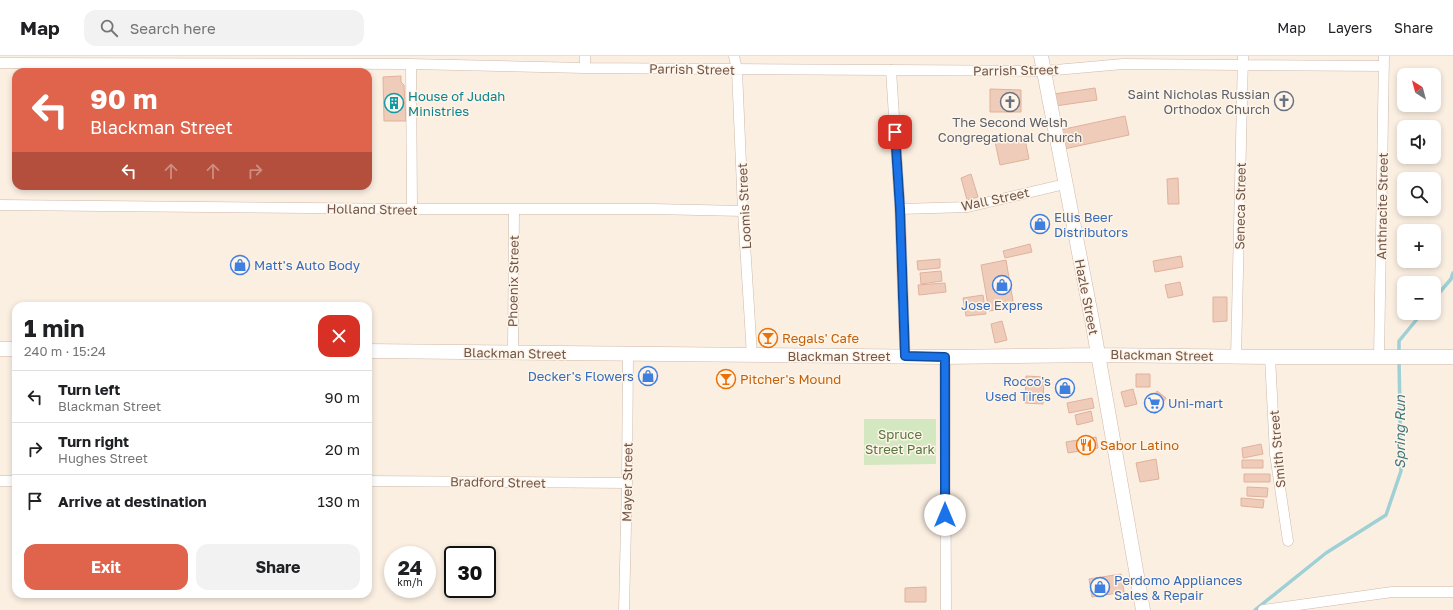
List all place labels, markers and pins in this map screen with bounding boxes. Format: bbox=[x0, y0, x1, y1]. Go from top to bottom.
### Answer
place label: Saint Nicholas Russian Orthodox Church bbox=[1128, 86, 1270, 117]
place label: House of Judah Ministries bbox=[408, 88, 505, 119]
church icon: Saint Nicholas Russian Orthodox Church bbox=[1273, 90, 1295, 112]
church icon: The Second Welsh Congregational Church bbox=[999, 91, 1021, 113]
building icon: House of Judah Ministries bbox=[383, 92, 405, 114]
place label: The Second Welsh Congregational Church bbox=[938, 114, 1082, 145]
pin bbox=[878, 115, 912, 149]
place label: Ellis Beer Distributors bbox=[1054, 209, 1128, 240]
shop icon: Ellis Beer Distributors bbox=[1029, 213, 1051, 235]
shop icon: Matt's Auto Body bbox=[229, 254, 251, 276]
place label: Matt's Auto Body bbox=[254, 257, 361, 273]
shop icon: Jose Express bbox=[991, 274, 1013, 296]
place label: Jose Express bbox=[961, 297, 1043, 313]
bar icon: Regals' Cafe bbox=[757, 327, 779, 349]
place label: Regals' Cafe bbox=[782, 330, 859, 346]
shop icon: Decker's Flowers bbox=[637, 365, 659, 387]
place label: Decker's Flowers bbox=[528, 368, 634, 384]
bar icon: Pitcher's Mound bbox=[715, 368, 737, 390]
place label: Pitcher's Mound bbox=[740, 371, 841, 387]
place label: Rocco's Used Tires bbox=[985, 373, 1051, 404]
shop icon: Rocco's Used Tires bbox=[1054, 377, 1076, 399]
supermarket icon: Uni-mart bbox=[1143, 392, 1165, 414]
place label: Uni-mart bbox=[1168, 395, 1223, 411]
restaurant icon: Sabor Latino bbox=[1075, 434, 1097, 456]
place label: Sabor Latino bbox=[1100, 437, 1179, 453]
place label: Perdomo Appliances Sales & Repair bbox=[1114, 572, 1243, 603]
shop icon: Perdomo Appliances Sales & Repair bbox=[1089, 576, 1111, 598]

